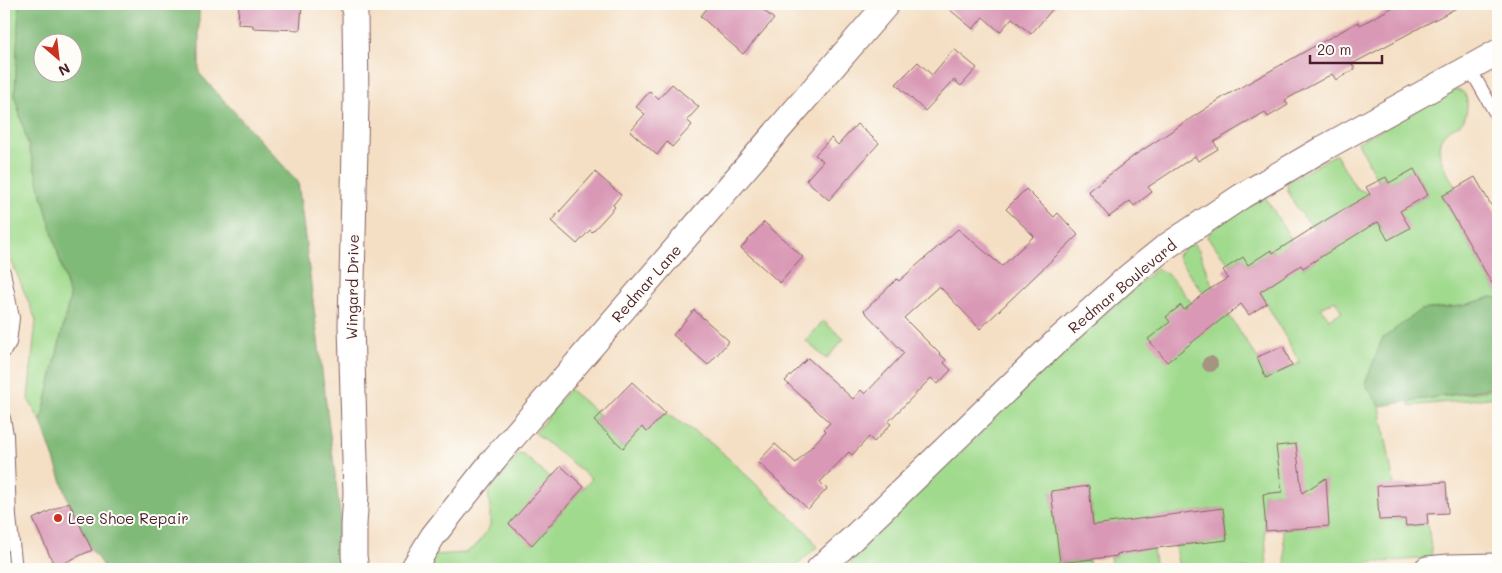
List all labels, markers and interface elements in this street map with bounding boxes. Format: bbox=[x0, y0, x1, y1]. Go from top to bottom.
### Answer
north arrow bbox=[32, 32, 82, 82]
scale bar bbox=[1310, 32, 1382, 64]
text: 20 m bbox=[1317, 39, 1351, 59]
text: N bbox=[55, 59, 73, 81]
street label: Wingard Drive bbox=[341, 234, 363, 340]
street label: Redmar Boulevard bbox=[1064, 235, 1180, 337]
street label: Redmar Lane bbox=[607, 240, 685, 326]
place label: Lee Shoe Repair bbox=[68, 508, 189, 528]
marker: Lee Shoe Repair bbox=[52, 512, 64, 524]

